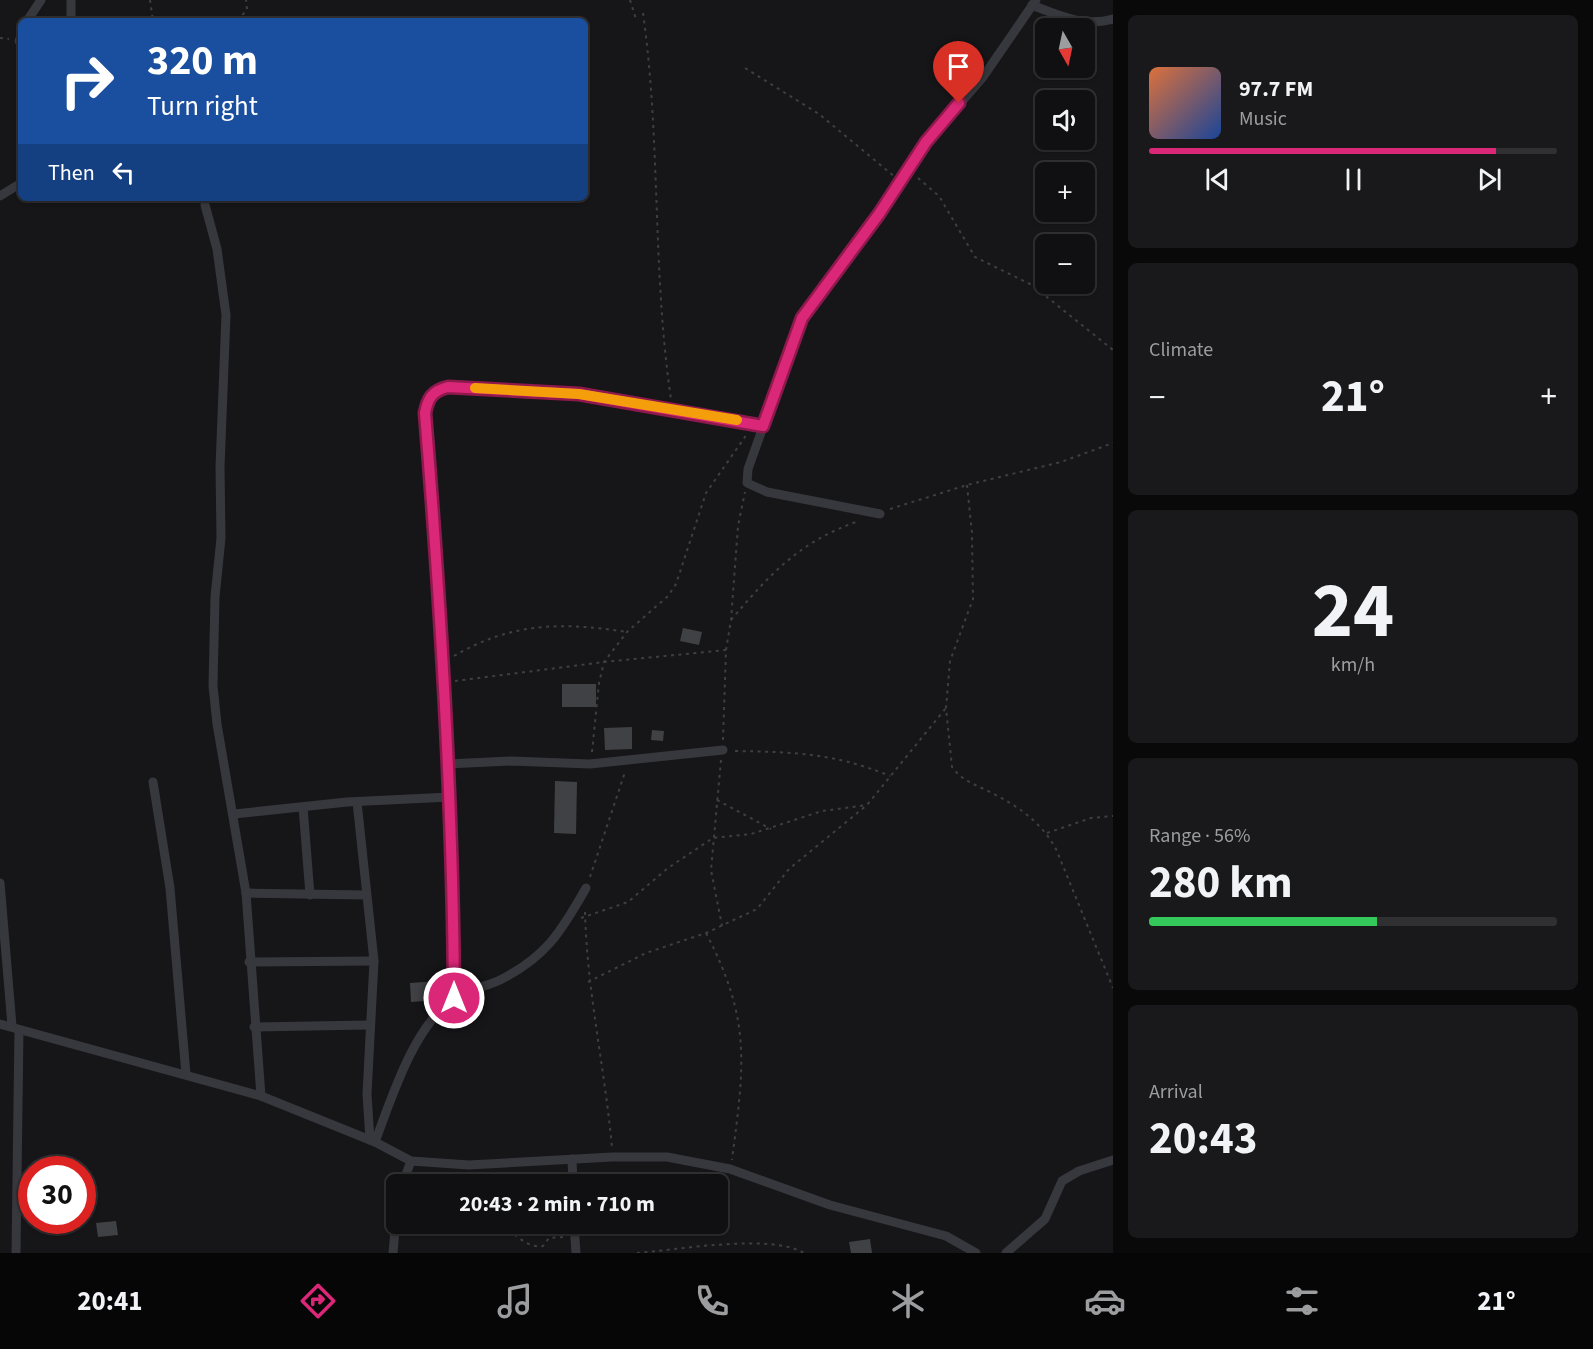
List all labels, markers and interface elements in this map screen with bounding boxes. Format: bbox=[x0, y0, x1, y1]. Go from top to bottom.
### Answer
north arrow bbox=[1035, 18, 1095, 78]
map controls bbox=[1035, 18, 1095, 294]
text: 320 m bbox=[147, 31, 258, 91]
pin bbox=[933, 41, 984, 103]
icon: right bbox=[48, 42, 126, 120]
icon: arrive bbox=[942, 50, 975, 83]
text: 97.7 FM bbox=[1239, 73, 1313, 105]
text: Turn right bbox=[147, 87, 258, 126]
button: sound bbox=[1035, 90, 1095, 150]
text: Music bbox=[1239, 105, 1287, 133]
icon: left bbox=[107, 156, 140, 189]
text: Then bbox=[48, 157, 95, 189]
button: + bbox=[1035, 162, 1095, 222]
icon: previous bbox=[1201, 163, 1234, 196]
icon: pause bbox=[1337, 163, 1370, 196]
icon: next bbox=[1473, 163, 1506, 196]
button: − bbox=[1035, 234, 1095, 294]
text: Climate bbox=[1149, 336, 1213, 364]
text: 21° bbox=[1321, 365, 1385, 429]
text: − bbox=[1149, 374, 1165, 421]
text: + bbox=[1541, 374, 1557, 421]
text: 24 bbox=[1312, 556, 1394, 667]
text: km/h bbox=[1331, 651, 1375, 679]
text: Range · 56% bbox=[1149, 822, 1250, 850]
text: 280 km bbox=[1149, 851, 1293, 915]
position arrow bbox=[422, 966, 486, 1030]
text: Arrival bbox=[1149, 1078, 1203, 1106]
text: 20:43 bbox=[1149, 1107, 1258, 1171]
speed limit sign: 30 bbox=[18, 1156, 96, 1234]
text: 20:43 · 2 min · 710 m bbox=[459, 1188, 655, 1220]
icon: directions bbox=[297, 1280, 339, 1322]
icon: music bbox=[494, 1280, 536, 1322]
icon: phone bbox=[691, 1280, 733, 1322]
icon: climate bbox=[887, 1280, 929, 1322]
icon: car bbox=[1084, 1280, 1126, 1322]
icon: filters bbox=[1281, 1280, 1323, 1322]
text: 20:41 bbox=[77, 1282, 142, 1321]
text: 21° bbox=[1477, 1282, 1516, 1321]

